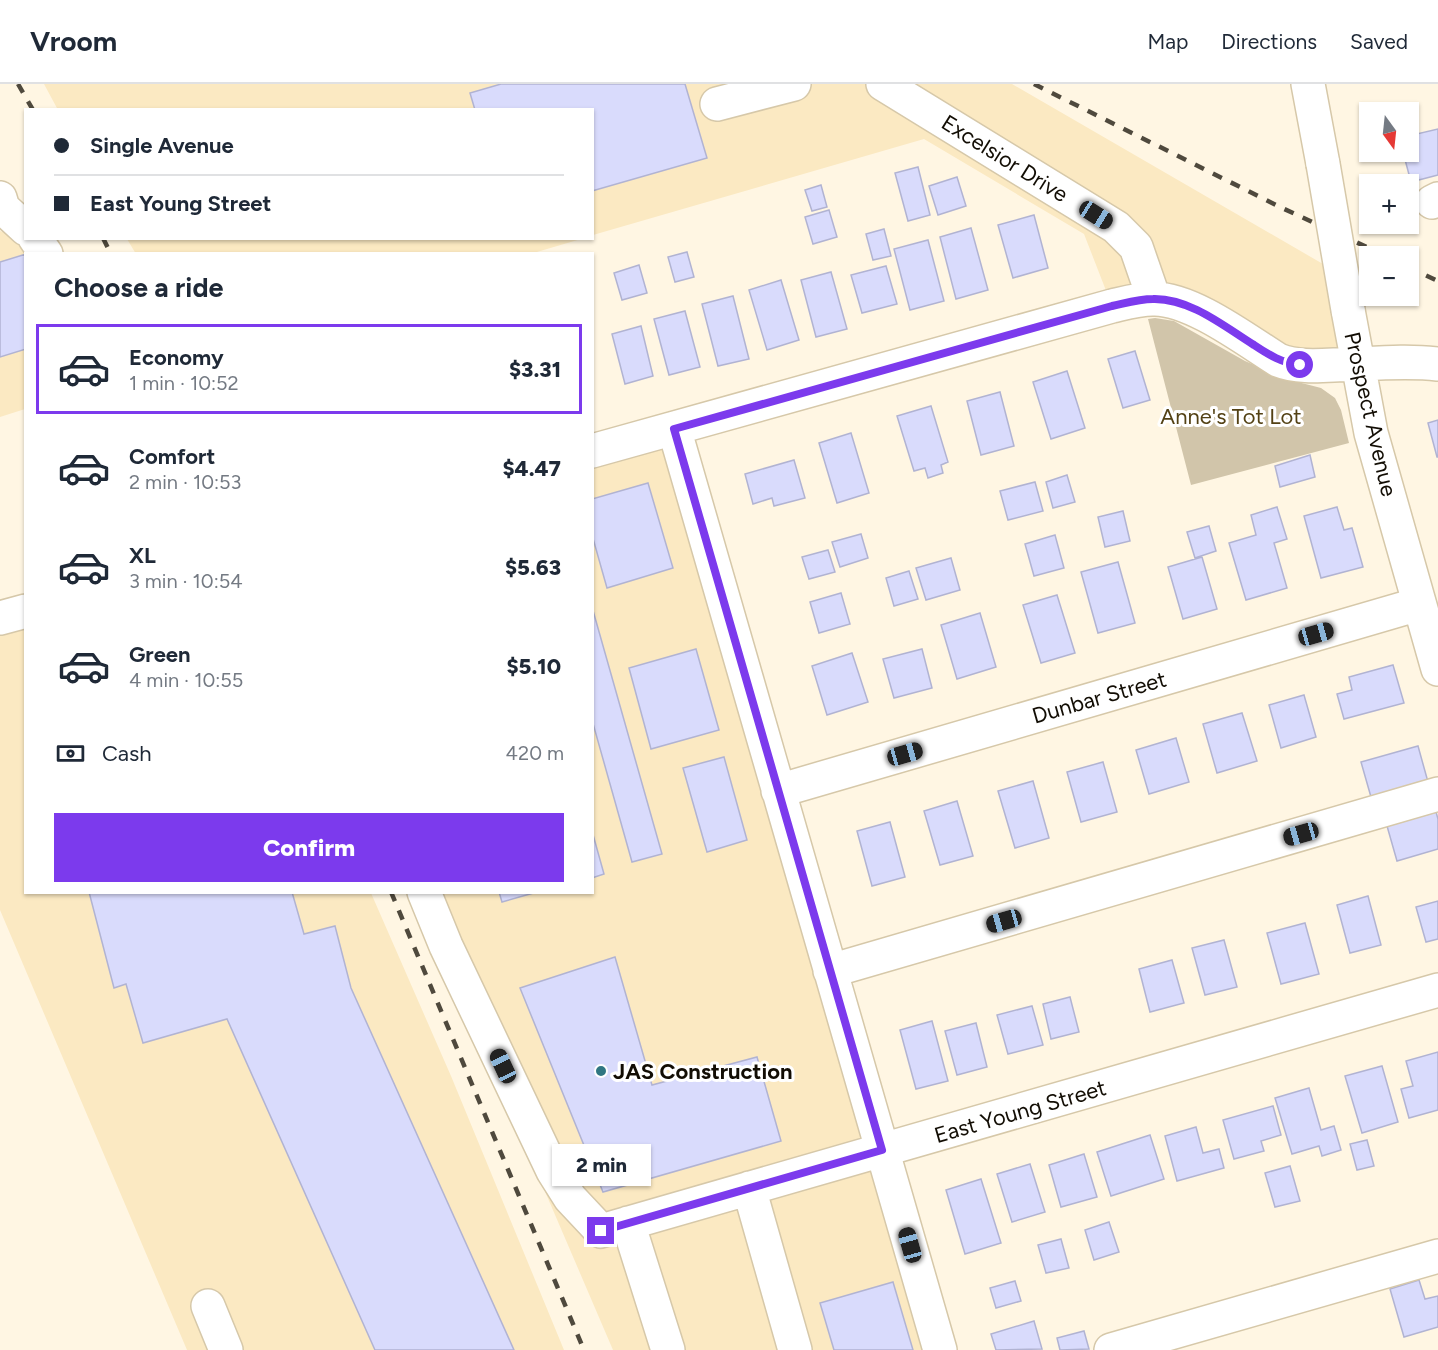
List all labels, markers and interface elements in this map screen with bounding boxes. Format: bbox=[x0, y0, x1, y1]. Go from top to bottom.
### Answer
text: Vroom bbox=[30, 24, 117, 58]
text: Map bbox=[1147, 29, 1188, 54]
text: Directions bbox=[1221, 29, 1317, 54]
text: Saved bbox=[1350, 29, 1408, 54]
north arrow bbox=[1359, 102, 1419, 162]
map controls bbox=[1359, 102, 1419, 306]
street label: Excelsior Drive bbox=[937, 109, 1073, 208]
text: Single Avenue bbox=[90, 132, 234, 159]
button: + bbox=[1359, 174, 1419, 234]
text: East Young Street bbox=[90, 190, 271, 217]
car bbox=[1076, 198, 1116, 232]
button: − bbox=[1359, 246, 1419, 306]
text: Choose a ride bbox=[54, 271, 223, 304]
street label: Prospect Avenue bbox=[1338, 329, 1403, 499]
icon: car bbox=[57, 342, 111, 396]
text: Economy bbox=[129, 344, 224, 371]
route start bbox=[1286, 351, 1313, 378]
text: $3.31 bbox=[509, 356, 561, 383]
text: 1 min · 10:52 bbox=[129, 371, 239, 395]
park label: Anne's Tot Lot bbox=[1160, 403, 1302, 430]
icon: car bbox=[57, 441, 111, 495]
text: Comfort bbox=[129, 443, 215, 470]
text: $4.47 bbox=[503, 455, 561, 482]
text: 2 min · 10:53 bbox=[129, 470, 241, 494]
icon: car bbox=[57, 540, 111, 594]
text: XL bbox=[129, 542, 156, 569]
text: $5.63 bbox=[505, 554, 561, 581]
text: 3 min · 10:54 bbox=[129, 569, 243, 593]
car bbox=[1296, 620, 1336, 648]
icon: car bbox=[57, 639, 111, 693]
text: Green bbox=[129, 641, 191, 668]
text: $5.10 bbox=[506, 653, 561, 680]
street label: Dunbar Street bbox=[1029, 665, 1169, 730]
text: 4 min · 10:55 bbox=[129, 668, 243, 692]
icon: cash bbox=[54, 737, 87, 770]
text: Cash bbox=[102, 740, 152, 767]
car bbox=[885, 740, 925, 768]
text: 420 m bbox=[506, 741, 564, 765]
button: Confirm bbox=[54, 813, 564, 882]
car bbox=[1281, 820, 1321, 848]
car bbox=[984, 907, 1024, 935]
car bbox=[487, 1046, 519, 1086]
place label: JAS Construction bbox=[613, 1058, 793, 1085]
marker: JAS Construction bbox=[594, 1064, 608, 1078]
street label: East Young Street bbox=[931, 1074, 1109, 1149]
callout: 2 min bbox=[552, 1144, 650, 1186]
text: 2 min bbox=[576, 1153, 627, 1177]
route end bbox=[587, 1217, 614, 1244]
car bbox=[896, 1225, 924, 1265]

